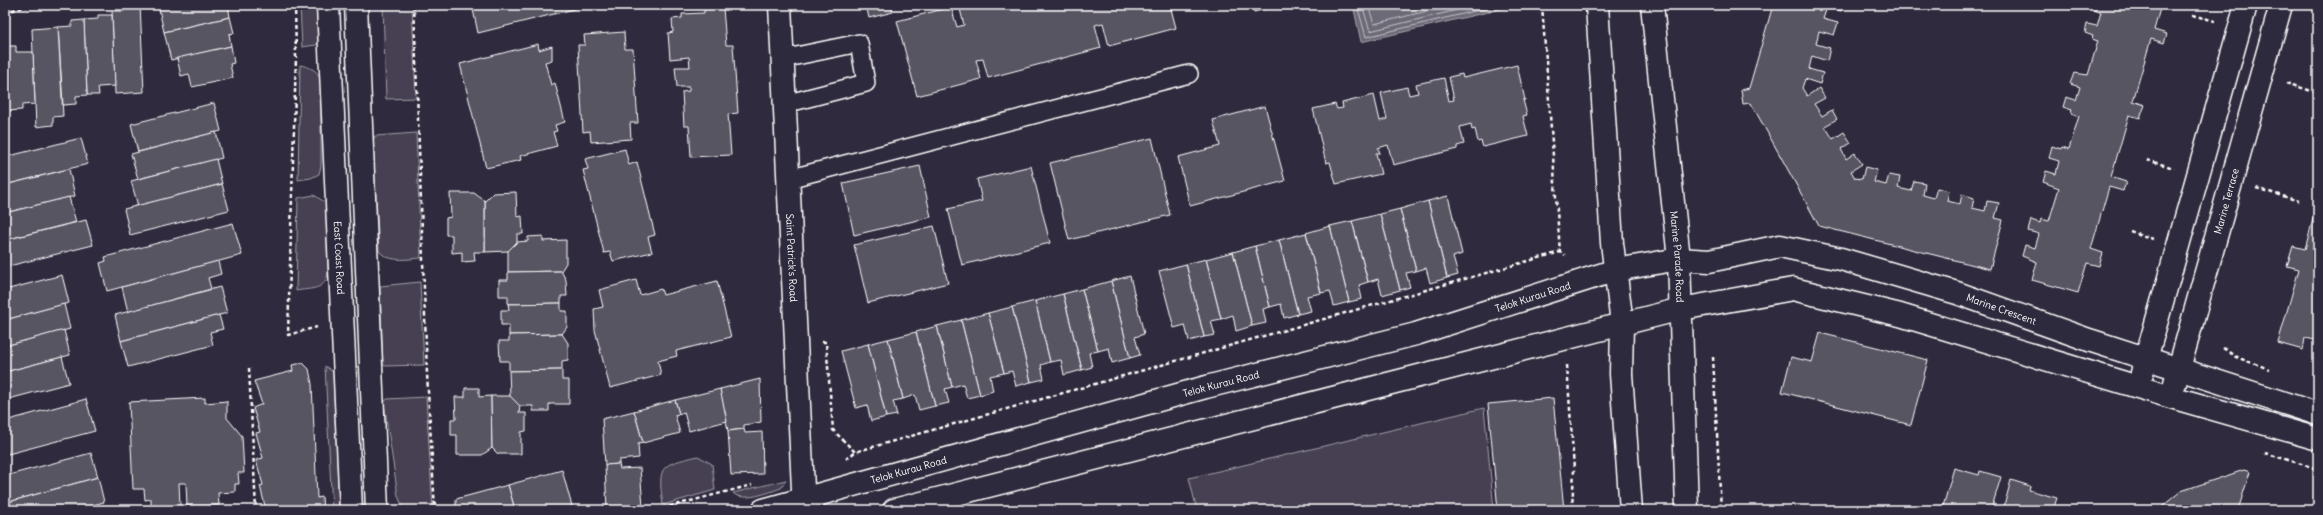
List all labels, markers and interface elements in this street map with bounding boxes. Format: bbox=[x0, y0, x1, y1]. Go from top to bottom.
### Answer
street label: Marine Terrace bbox=[2211, 167, 2241, 235]
street label: Marine Parade Road bbox=[1667, 210, 1687, 303]
street label: Saint Patrick's Road bbox=[783, 213, 801, 302]
street label: East Coast Road bbox=[331, 221, 348, 295]
street label: Telok Kurau Road bbox=[1493, 278, 1572, 315]
street label: Marine Crescent bbox=[1965, 290, 2039, 327]
street label: Telok Kurau Road bbox=[1181, 367, 1261, 400]
street label: Telok Kurau Road bbox=[869, 453, 948, 486]

